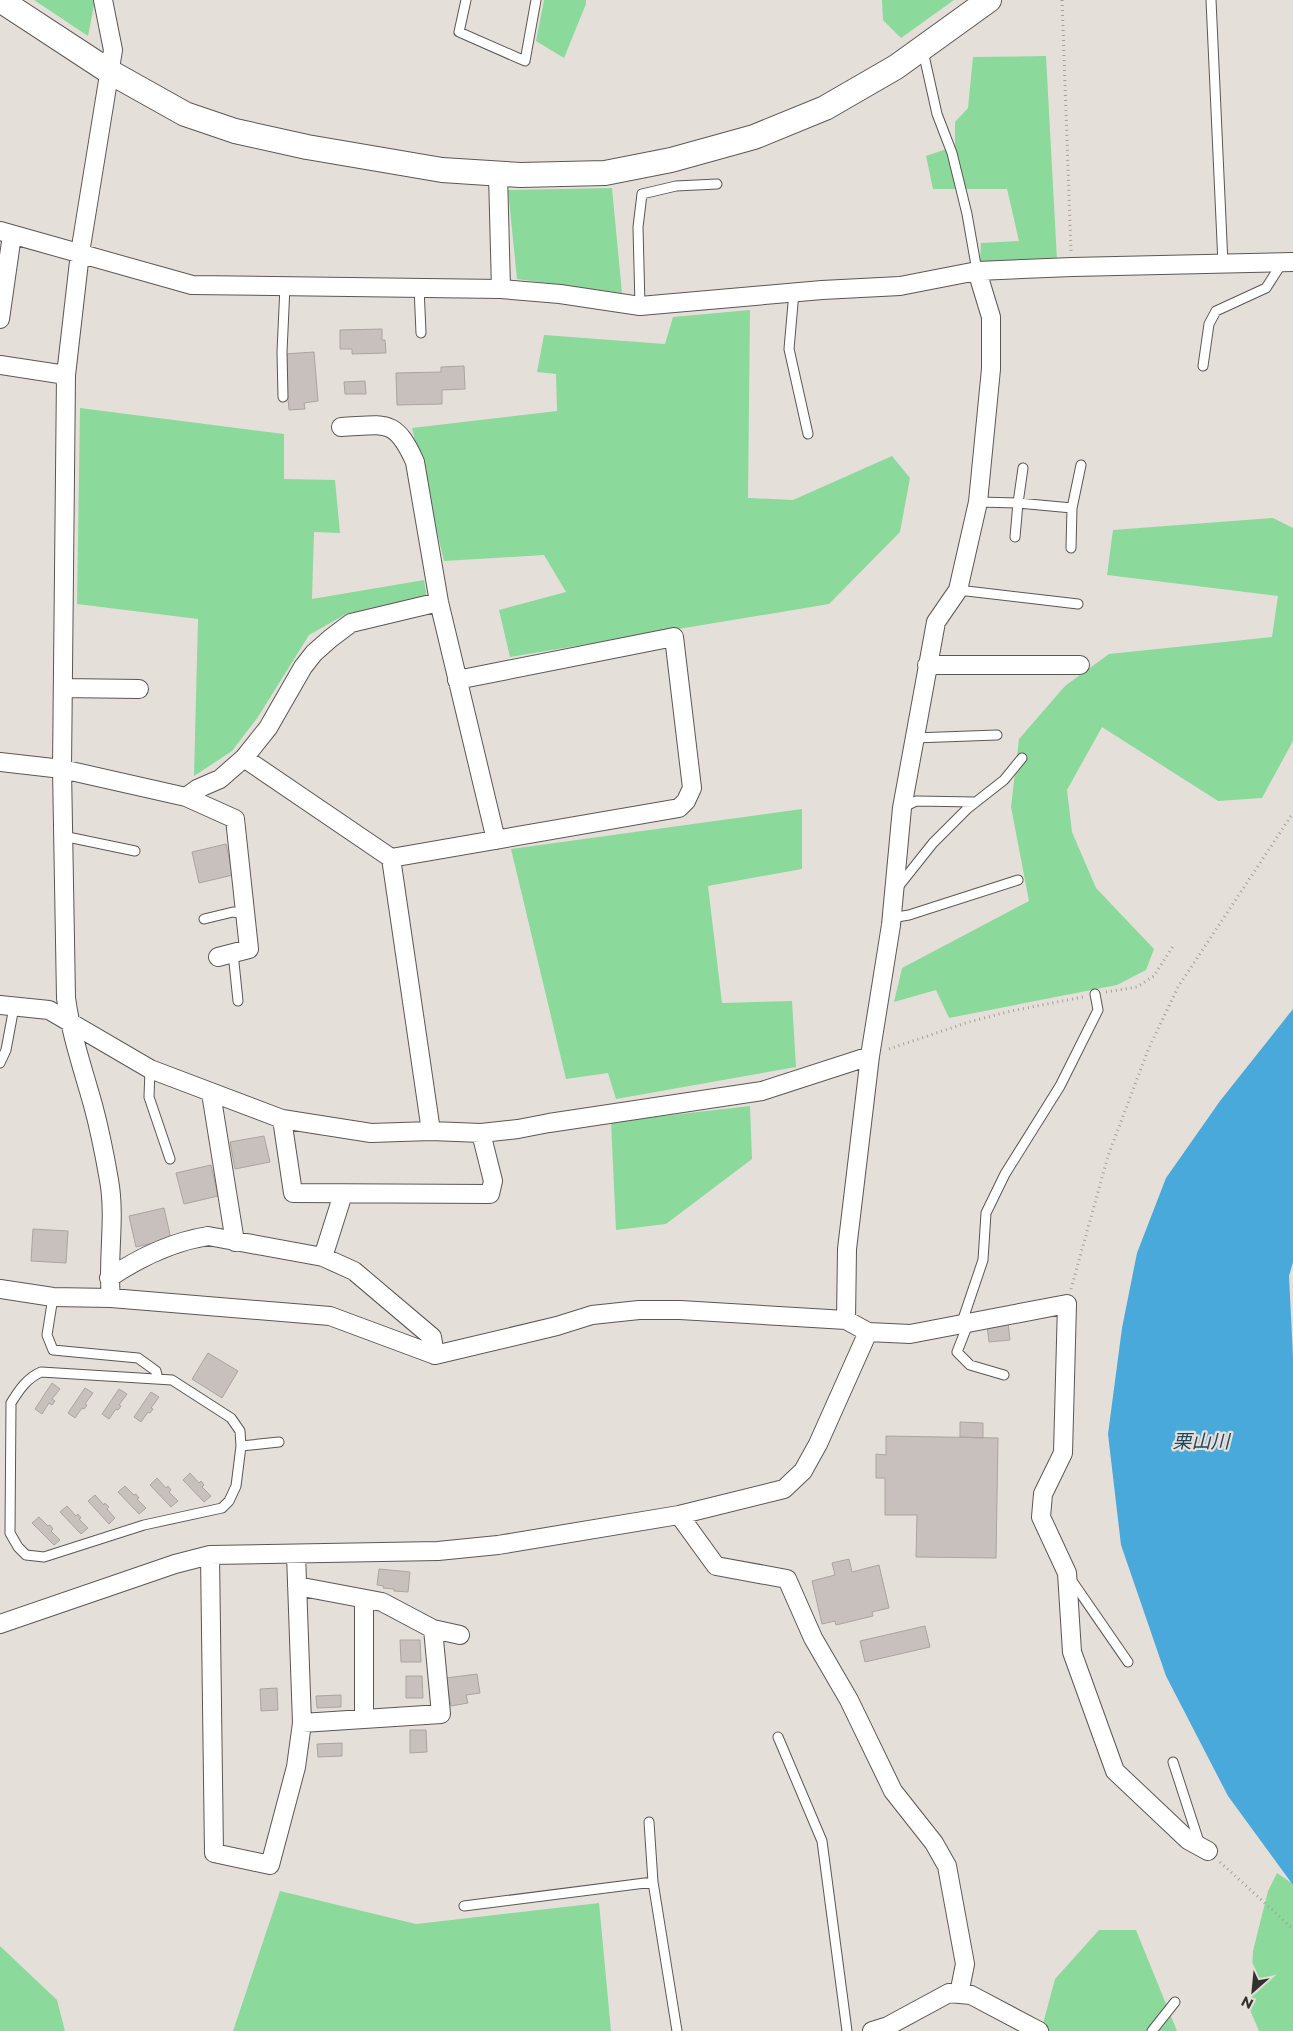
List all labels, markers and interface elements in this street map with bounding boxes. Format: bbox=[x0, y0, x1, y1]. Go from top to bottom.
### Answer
water label: 栗山川 bbox=[1172, 1430, 1231, 1453]
north arrow bbox=[1228, 1966, 1278, 2016]
text: N bbox=[1238, 1992, 1256, 2013]

